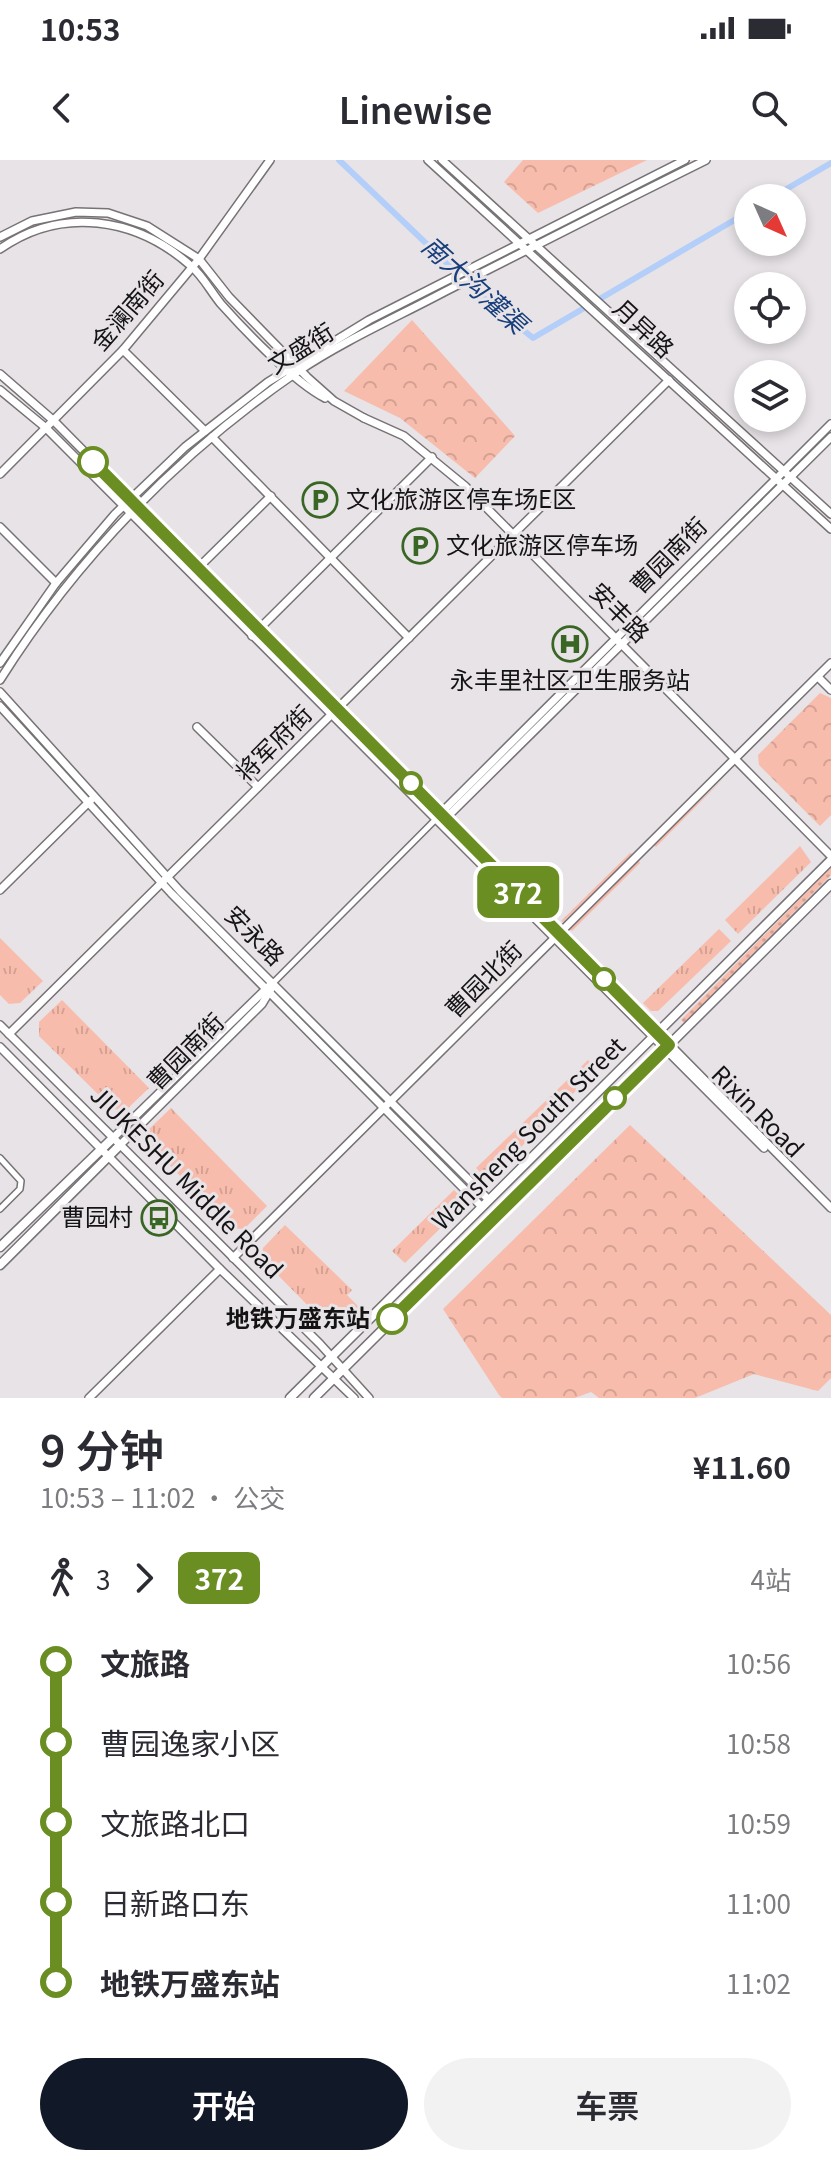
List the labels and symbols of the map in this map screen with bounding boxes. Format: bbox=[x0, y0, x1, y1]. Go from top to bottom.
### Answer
north arrow bbox=[734, 184, 806, 256]
water label: 南大沟灌渠 bbox=[415, 226, 539, 343]
street label: 金澜南街 bbox=[81, 262, 171, 357]
street label: 月异路 bbox=[606, 290, 683, 365]
street label: 文盛街 bbox=[260, 313, 339, 381]
unlabelled marker bbox=[78, 447, 108, 477]
place label: 文化旅游区停车场E区 bbox=[346, 480, 576, 515]
parking icon: 文化旅游区停车场E区 bbox=[301, 481, 339, 519]
street label: 曹园南街 bbox=[621, 508, 714, 601]
place label: 文化旅游区停车场 bbox=[446, 526, 638, 561]
parking icon: 文化旅游区停车场 bbox=[401, 527, 439, 565]
street label: 安丰路 bbox=[583, 573, 659, 649]
hospital icon: 永丰里社区卫生服务站 bbox=[551, 625, 589, 663]
place label: 永丰里社区卫生服务站 bbox=[450, 661, 690, 696]
street label: 将军府街 bbox=[226, 696, 319, 789]
unlabelled marker bbox=[400, 772, 422, 794]
line badge: 372 bbox=[472, 866, 564, 918]
street label: 安永路 bbox=[218, 896, 294, 972]
street label: 曹园北街 bbox=[436, 932, 529, 1025]
unlabelled marker bbox=[593, 968, 615, 990]
street label: 曹园南街 bbox=[138, 1004, 231, 1097]
street label: Wansheng South Street bbox=[423, 1028, 632, 1237]
street label: Rixin Road bbox=[705, 1056, 813, 1164]
street label: JIUKESHU Middle Road bbox=[83, 1077, 292, 1286]
unlabelled marker bbox=[604, 1087, 626, 1109]
place label: 曹园村 bbox=[61, 1198, 133, 1233]
bus stop icon: 曹园村 bbox=[140, 1199, 178, 1237]
place label: 地铁万盛东站 bbox=[226, 1299, 370, 1334]
marker: 地铁万盛东站 bbox=[377, 1304, 407, 1334]

